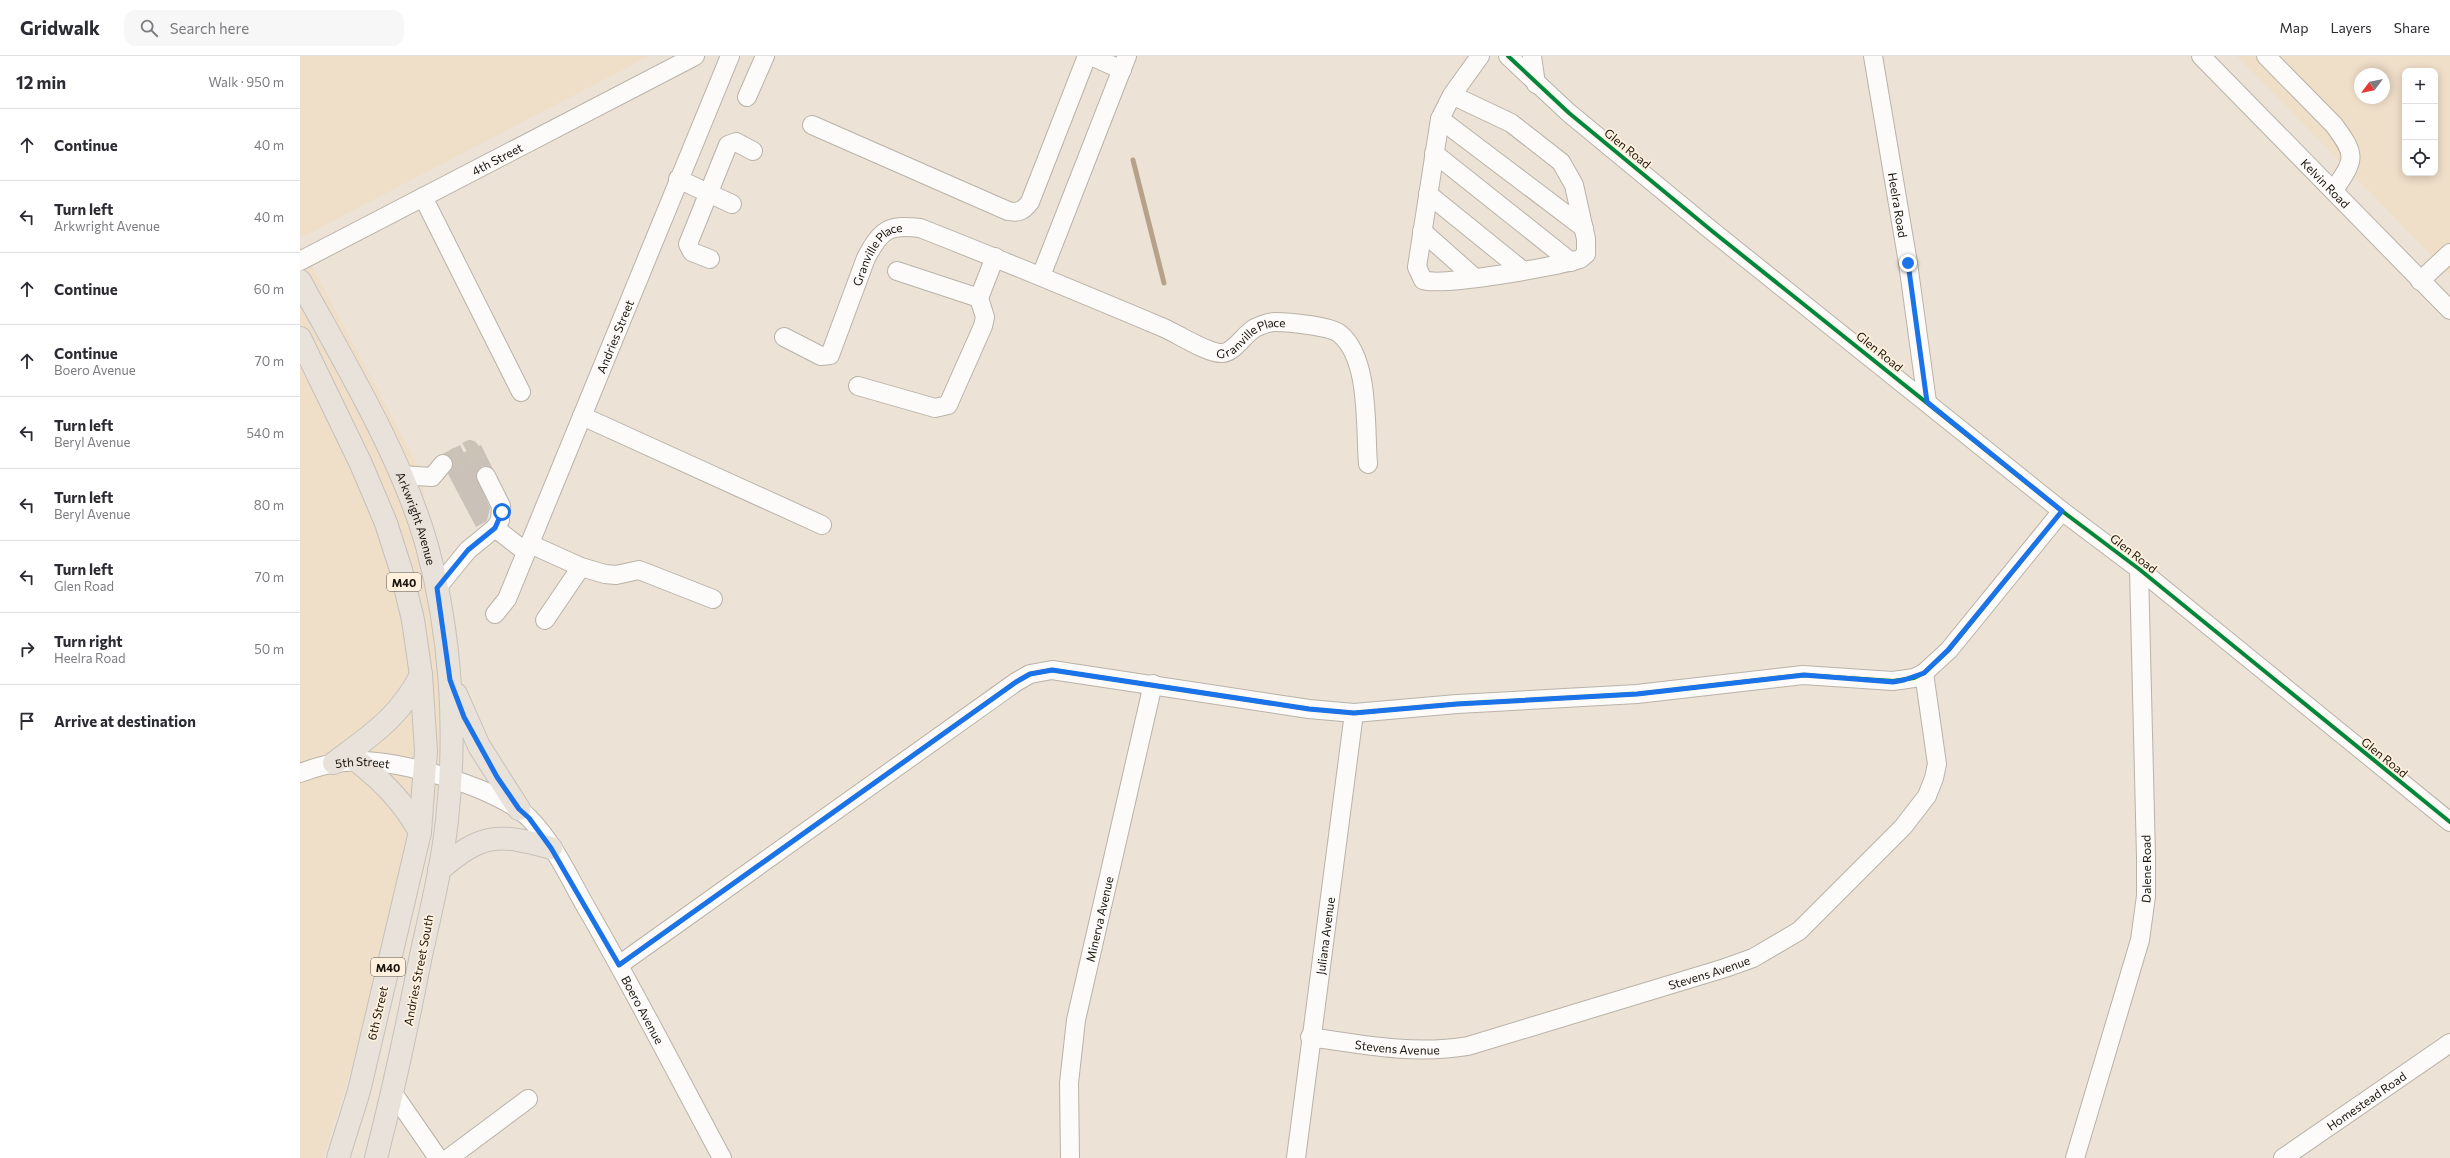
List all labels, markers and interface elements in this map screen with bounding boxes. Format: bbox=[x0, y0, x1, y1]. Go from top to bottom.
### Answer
search box bbox=[124, 10, 404, 46]
text: Gridwalk bbox=[20, 16, 100, 39]
icon: search bbox=[138, 17, 160, 39]
text: Search here bbox=[170, 19, 249, 37]
text: Map bbox=[2280, 19, 2308, 36]
text: Layers bbox=[2330, 19, 2372, 36]
text: Share bbox=[2394, 19, 2430, 36]
north arrow bbox=[2354, 68, 2390, 104]
map controls bbox=[2402, 68, 2438, 176]
button: + bbox=[2402, 68, 2438, 104]
text: 12 min bbox=[16, 72, 66, 93]
text: Walk · 950 m bbox=[209, 74, 284, 90]
button: − bbox=[2402, 104, 2438, 140]
street label: Glen Road bbox=[1602, 125, 1654, 171]
icon: ahead bbox=[16, 134, 38, 156]
text: Continue bbox=[54, 136, 118, 154]
text: 40 m bbox=[254, 137, 284, 153]
street label: 4th Street bbox=[469, 140, 525, 178]
button: locate bbox=[2402, 140, 2438, 176]
street label: Kelvin Road bbox=[2298, 156, 2353, 211]
street label: Heelra Road bbox=[1886, 171, 1911, 239]
text: Turn left bbox=[54, 200, 113, 218]
icon: left bbox=[16, 206, 38, 228]
text: 40 m bbox=[254, 209, 284, 225]
text: Arkwright Avenue bbox=[54, 218, 160, 234]
street label: Granville Place bbox=[849, 220, 903, 288]
route end bbox=[1899, 254, 1917, 272]
icon: ahead bbox=[16, 278, 38, 300]
text: Continue bbox=[54, 280, 118, 298]
text: 60 m bbox=[254, 281, 284, 297]
street label: Andries Street bbox=[594, 298, 636, 375]
street label: Granville Place bbox=[1216, 315, 1286, 360]
street label: Glen Road bbox=[1854, 328, 1906, 374]
text: Continue bbox=[54, 344, 118, 362]
icon: ahead bbox=[16, 350, 38, 372]
text: 70 m bbox=[255, 353, 284, 369]
text: Boero Avenue bbox=[54, 362, 136, 378]
text: Turn left bbox=[54, 416, 113, 434]
icon: left bbox=[16, 422, 38, 444]
text: 540 m bbox=[246, 425, 284, 441]
text: Beryl Avenue bbox=[54, 434, 130, 450]
street label: Arkwright Avenue bbox=[394, 470, 439, 566]
text: Turn left bbox=[54, 488, 113, 506]
icon: left bbox=[16, 494, 38, 516]
text: 80 m bbox=[254, 497, 284, 513]
route start bbox=[493, 503, 511, 521]
text: Beryl Avenue bbox=[54, 506, 130, 522]
street label: Glen Road bbox=[2108, 530, 2160, 576]
text: Turn left bbox=[54, 560, 113, 578]
icon: left bbox=[16, 566, 38, 588]
text: 70 m bbox=[255, 569, 284, 585]
road number: M40 bbox=[387, 573, 421, 591]
text: Glen Road bbox=[54, 578, 114, 594]
text: Turn right bbox=[54, 632, 123, 650]
icon: right bbox=[16, 638, 38, 660]
text: 50 m bbox=[254, 641, 284, 657]
text: Heelra Road bbox=[54, 650, 125, 666]
icon: arrive bbox=[16, 710, 38, 732]
text: Arrive at destination bbox=[54, 712, 196, 730]
street label: Glen Road bbox=[2359, 734, 2411, 780]
street label: 5th Street bbox=[334, 754, 391, 771]
street label: Dalene Road bbox=[2138, 835, 2153, 904]
street label: Minerva Avenue bbox=[1083, 875, 1116, 963]
street label: Juliana Avenue bbox=[1313, 896, 1337, 976]
street label: Andries Street South bbox=[400, 913, 436, 1027]
street label: Stevens Avenue bbox=[1666, 953, 1752, 992]
road number: M40 bbox=[371, 958, 405, 976]
street label: Boero Avenue bbox=[619, 973, 667, 1046]
street label: 6th Street bbox=[364, 984, 390, 1042]
street label: Stevens Avenue bbox=[1354, 1037, 1440, 1057]
street label: Homestead Road bbox=[2324, 1068, 2409, 1133]

